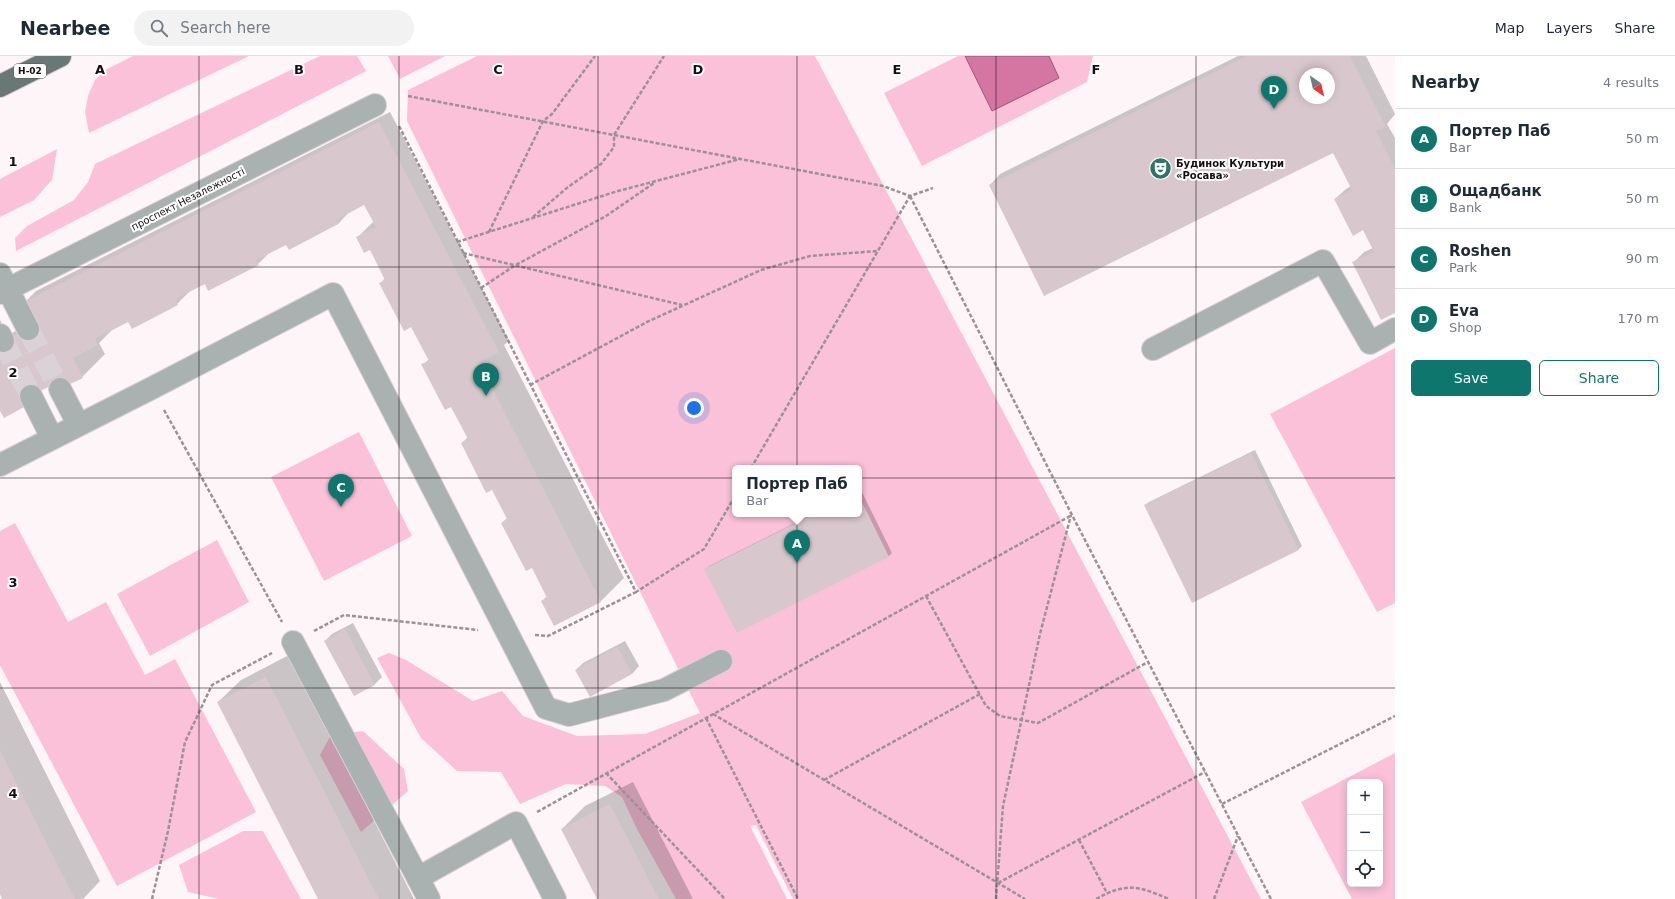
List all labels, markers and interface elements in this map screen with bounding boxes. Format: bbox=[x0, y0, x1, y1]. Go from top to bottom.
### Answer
search box bbox=[134, 10, 414, 46]
text: Nearbee bbox=[20, 17, 110, 39]
icon: search bbox=[148, 17, 170, 39]
text: Search here bbox=[180, 19, 270, 37]
text: Map bbox=[1495, 20, 1524, 36]
text: Layers bbox=[1546, 20, 1593, 36]
text: Share bbox=[1615, 20, 1655, 36]
text: A bbox=[95, 62, 105, 77]
text: B bbox=[294, 62, 304, 77]
text: C bbox=[493, 62, 503, 77]
text: D bbox=[693, 62, 704, 77]
text: E bbox=[893, 62, 901, 77]
text: F bbox=[1092, 62, 1100, 77]
road number: Н-02 bbox=[14, 64, 46, 78]
north arrow bbox=[1299, 68, 1335, 104]
text: Nearby bbox=[1411, 72, 1480, 92]
text: 4 results bbox=[1603, 75, 1659, 90]
pin: D bbox=[1261, 76, 1287, 109]
text: Портер Паб bbox=[1449, 122, 1551, 140]
text: A bbox=[1419, 131, 1429, 146]
text: 50 m bbox=[1626, 131, 1659, 146]
text: Bar bbox=[1449, 140, 1471, 155]
text: 1 bbox=[8, 154, 18, 169]
theatre icon: Будинок Культури «Росава» bbox=[1148, 156, 1174, 182]
place label: Будинок Культури «Росава» bbox=[1176, 158, 1284, 181]
street label: проспект Незалежності bbox=[130, 166, 246, 232]
text: Ощадбанк bbox=[1449, 182, 1542, 200]
text: B bbox=[1419, 191, 1429, 206]
text: 50 m bbox=[1626, 191, 1659, 206]
text: Bank bbox=[1449, 200, 1482, 215]
text: Roshen bbox=[1449, 242, 1511, 260]
text: C bbox=[1419, 251, 1429, 266]
text: 90 m bbox=[1626, 251, 1659, 266]
text: Park bbox=[1449, 260, 1477, 275]
text: Eva bbox=[1449, 302, 1479, 320]
text: D bbox=[1419, 311, 1429, 326]
text: 170 m bbox=[1617, 311, 1659, 326]
text: Shop bbox=[1449, 320, 1482, 335]
button: Save bbox=[1411, 360, 1531, 396]
button: Share bbox=[1539, 360, 1659, 396]
pin: B bbox=[473, 363, 499, 396]
text: 2 bbox=[8, 365, 18, 380]
your location bbox=[684, 398, 704, 418]
popup bbox=[732, 465, 862, 517]
pin: C bbox=[328, 474, 354, 507]
text: Портер Паб bbox=[746, 475, 848, 493]
text: Bar bbox=[746, 493, 768, 508]
pin: A bbox=[784, 530, 810, 563]
text: 3 bbox=[8, 575, 18, 590]
map controls bbox=[1347, 779, 1383, 887]
button: + bbox=[1347, 779, 1383, 815]
text: 4 bbox=[8, 786, 18, 801]
button: − bbox=[1347, 815, 1383, 851]
button: locate bbox=[1347, 851, 1383, 887]

